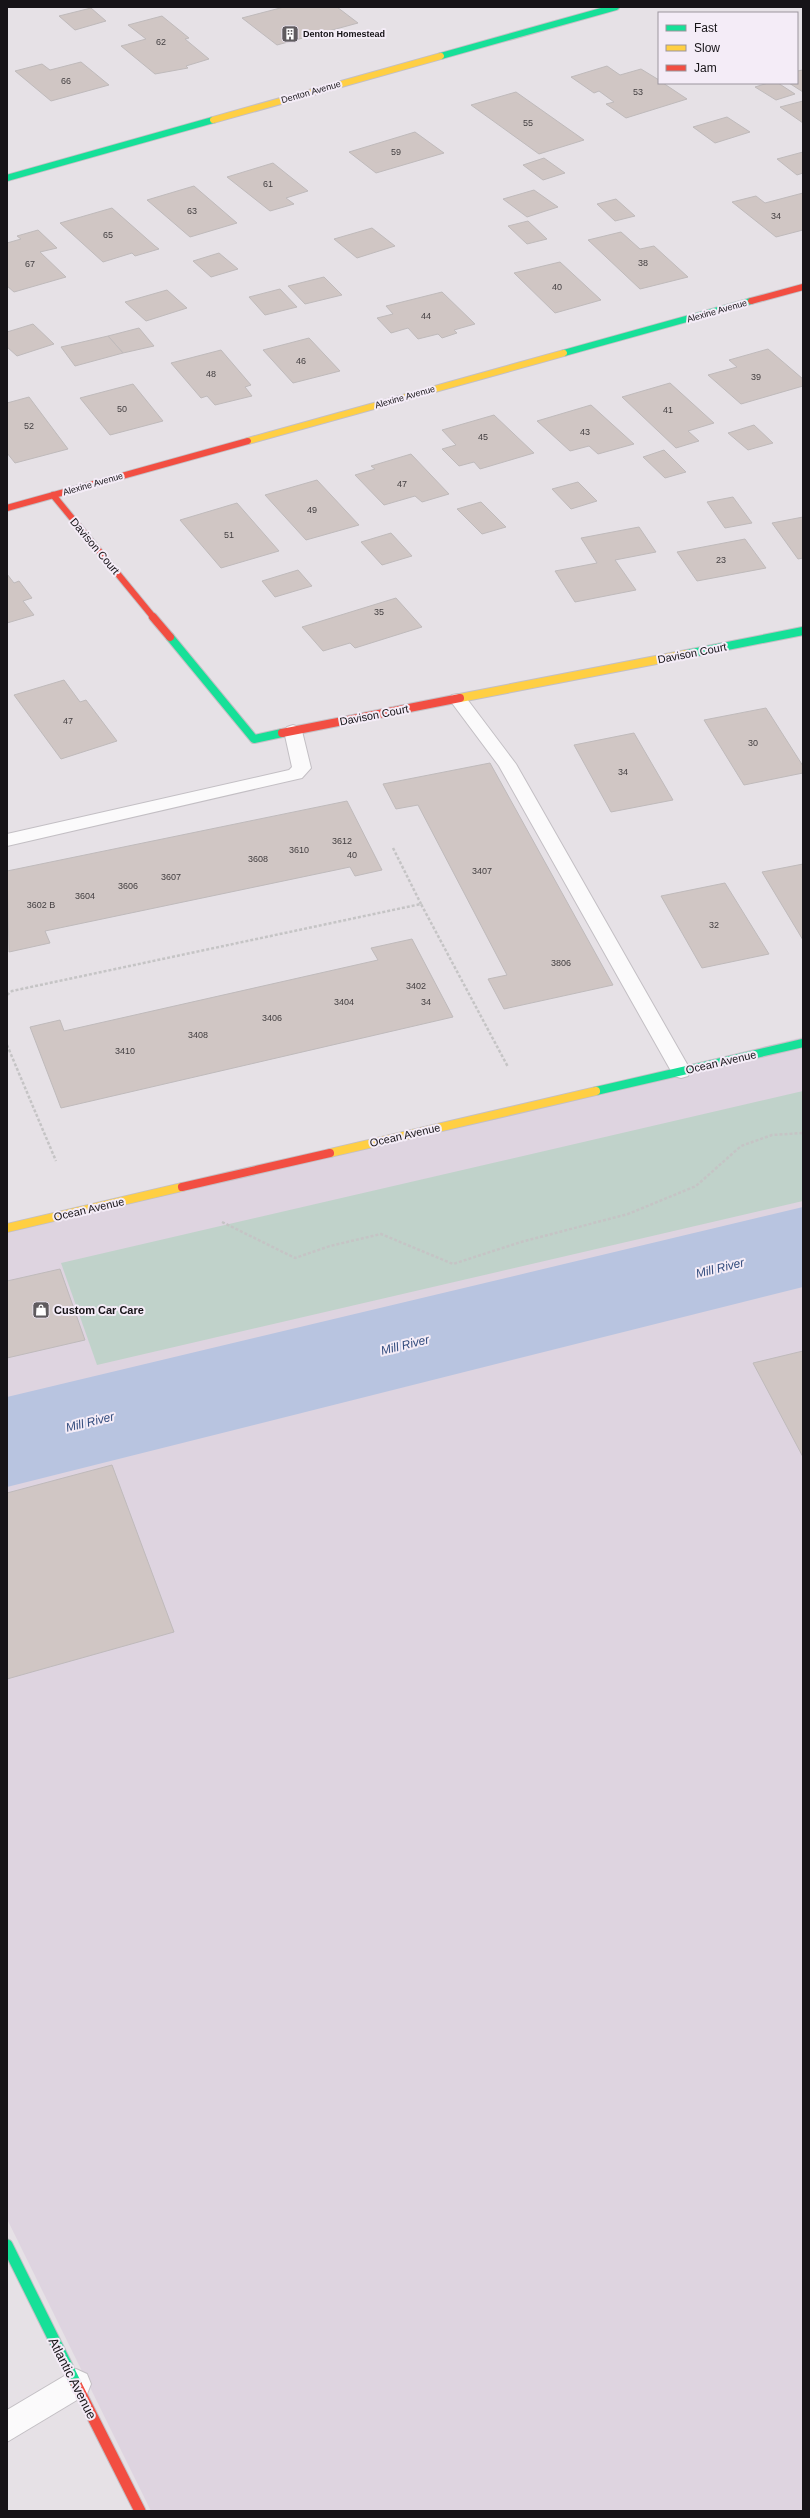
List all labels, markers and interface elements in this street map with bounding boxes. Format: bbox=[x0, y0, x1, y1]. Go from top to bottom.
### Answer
legend bbox=[658, 12, 798, 84]
text: Fast bbox=[694, 21, 718, 35]
building icon: Denton Homestead bbox=[280, 24, 300, 44]
place label: Denton Homestead bbox=[303, 29, 385, 39]
house number: 62 bbox=[156, 37, 166, 47]
text: Slow bbox=[694, 41, 720, 55]
text: Jam bbox=[694, 61, 717, 75]
house number: 66 bbox=[61, 76, 71, 86]
street label: Denton Avenue bbox=[280, 79, 342, 105]
house number: 53 bbox=[633, 87, 643, 97]
house number: 55 bbox=[523, 118, 533, 128]
house number: 59 bbox=[391, 147, 401, 157]
house number: 61 bbox=[263, 179, 273, 189]
house number: 63 bbox=[187, 206, 197, 216]
house number: 34 bbox=[771, 211, 781, 221]
house number: 65 bbox=[103, 230, 113, 240]
house number: 38 bbox=[638, 258, 648, 268]
house number: 67 bbox=[25, 259, 35, 269]
house number: 40 bbox=[552, 282, 562, 292]
street label: Alexine Avenue bbox=[686, 298, 748, 324]
house number: 44 bbox=[421, 311, 431, 321]
house number: 46 bbox=[296, 356, 306, 366]
house number: 48 bbox=[206, 369, 216, 379]
house number: 39 bbox=[751, 372, 761, 382]
street label: Alexine Avenue bbox=[374, 384, 436, 410]
house number: 50 bbox=[117, 404, 127, 414]
house number: 41 bbox=[663, 405, 673, 415]
house number: 52 bbox=[24, 421, 34, 431]
house number: 43 bbox=[580, 427, 590, 437]
house number: 45 bbox=[478, 432, 488, 442]
street label: Alexine Avenue bbox=[62, 471, 124, 497]
house number: 47 bbox=[397, 479, 407, 489]
house number: 49 bbox=[307, 505, 317, 515]
street label: Davison Court bbox=[68, 515, 122, 577]
house number: 51 bbox=[224, 530, 234, 540]
house number: 23 bbox=[716, 555, 726, 565]
house number: 35 bbox=[374, 607, 384, 617]
street label: Davison Court bbox=[657, 640, 727, 666]
street label: Davison Court bbox=[339, 702, 409, 728]
house number: 47 bbox=[63, 716, 73, 726]
house number: 30 bbox=[748, 738, 758, 748]
house number: 34 bbox=[618, 767, 628, 777]
house number: 3612 bbox=[332, 836, 352, 846]
house number: 3610 bbox=[289, 845, 309, 855]
house number: 40 bbox=[347, 850, 357, 860]
house number: 3608 bbox=[248, 854, 268, 864]
house number: 3407 bbox=[472, 866, 492, 876]
house number: 3607 bbox=[161, 872, 181, 882]
house number: 3606 bbox=[118, 881, 138, 891]
house number: 3604 bbox=[75, 891, 95, 901]
house number: 3602 B bbox=[27, 900, 55, 910]
house number: 32 bbox=[709, 920, 719, 930]
house number: 3806 bbox=[551, 958, 571, 968]
house number: 3402 bbox=[406, 981, 426, 991]
house number: 3404 bbox=[334, 997, 354, 1007]
house number: 34 bbox=[421, 997, 431, 1007]
house number: 3406 bbox=[262, 1013, 282, 1023]
house number: 3408 bbox=[188, 1030, 208, 1040]
house number: 3410 bbox=[115, 1046, 135, 1056]
street label: Ocean Avenue bbox=[685, 1048, 757, 1076]
street label: Ocean Avenue bbox=[369, 1121, 441, 1149]
street label: Ocean Avenue bbox=[53, 1195, 125, 1223]
water label: Mill River bbox=[694, 1255, 747, 1281]
shop icon: Custom Car Care bbox=[31, 1300, 51, 1320]
place label: Custom Car Care bbox=[54, 1304, 144, 1316]
water label: Mill River bbox=[379, 1332, 432, 1358]
water label: Mill River bbox=[64, 1409, 117, 1435]
street label: Atlantic Avenue bbox=[46, 2335, 100, 2421]

